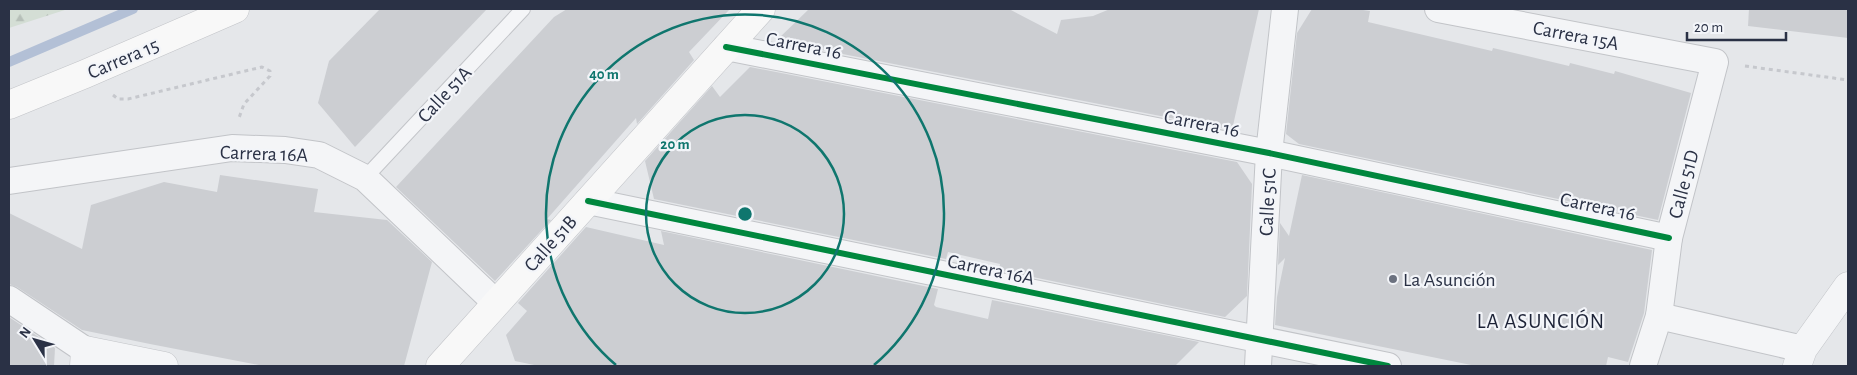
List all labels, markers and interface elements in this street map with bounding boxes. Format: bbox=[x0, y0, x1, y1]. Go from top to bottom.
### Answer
scale bar bbox=[1687, 10, 1786, 42]
street label: Carrera 15A bbox=[1531, 18, 1621, 54]
text: 20 m bbox=[1694, 20, 1723, 35]
street label: Carrera 16 bbox=[764, 29, 843, 63]
street label: Carrera 15 bbox=[85, 35, 162, 83]
street label: Calle 51A bbox=[414, 62, 476, 127]
text: 40 m bbox=[589, 67, 619, 82]
street label: Carrera 16 bbox=[1162, 107, 1241, 141]
text: 20 m bbox=[660, 137, 690, 152]
street label: Carrera 16A bbox=[220, 142, 309, 166]
street label: Calle 51D bbox=[1665, 148, 1703, 221]
street label: Calle 51C bbox=[1256, 168, 1280, 236]
street label: Carrera 16 bbox=[1558, 189, 1637, 225]
centre of rings bbox=[736, 205, 754, 223]
street label: Calle 51B bbox=[521, 212, 581, 276]
street label: Carrera 16A bbox=[946, 251, 1036, 289]
place label: La Asunción bbox=[1403, 270, 1496, 290]
marker: La Asunción bbox=[1387, 273, 1399, 285]
district label: LA ASUNCIÓN bbox=[1477, 309, 1605, 332]
north arrow bbox=[10, 315, 60, 365]
text: N bbox=[17, 325, 34, 341]

